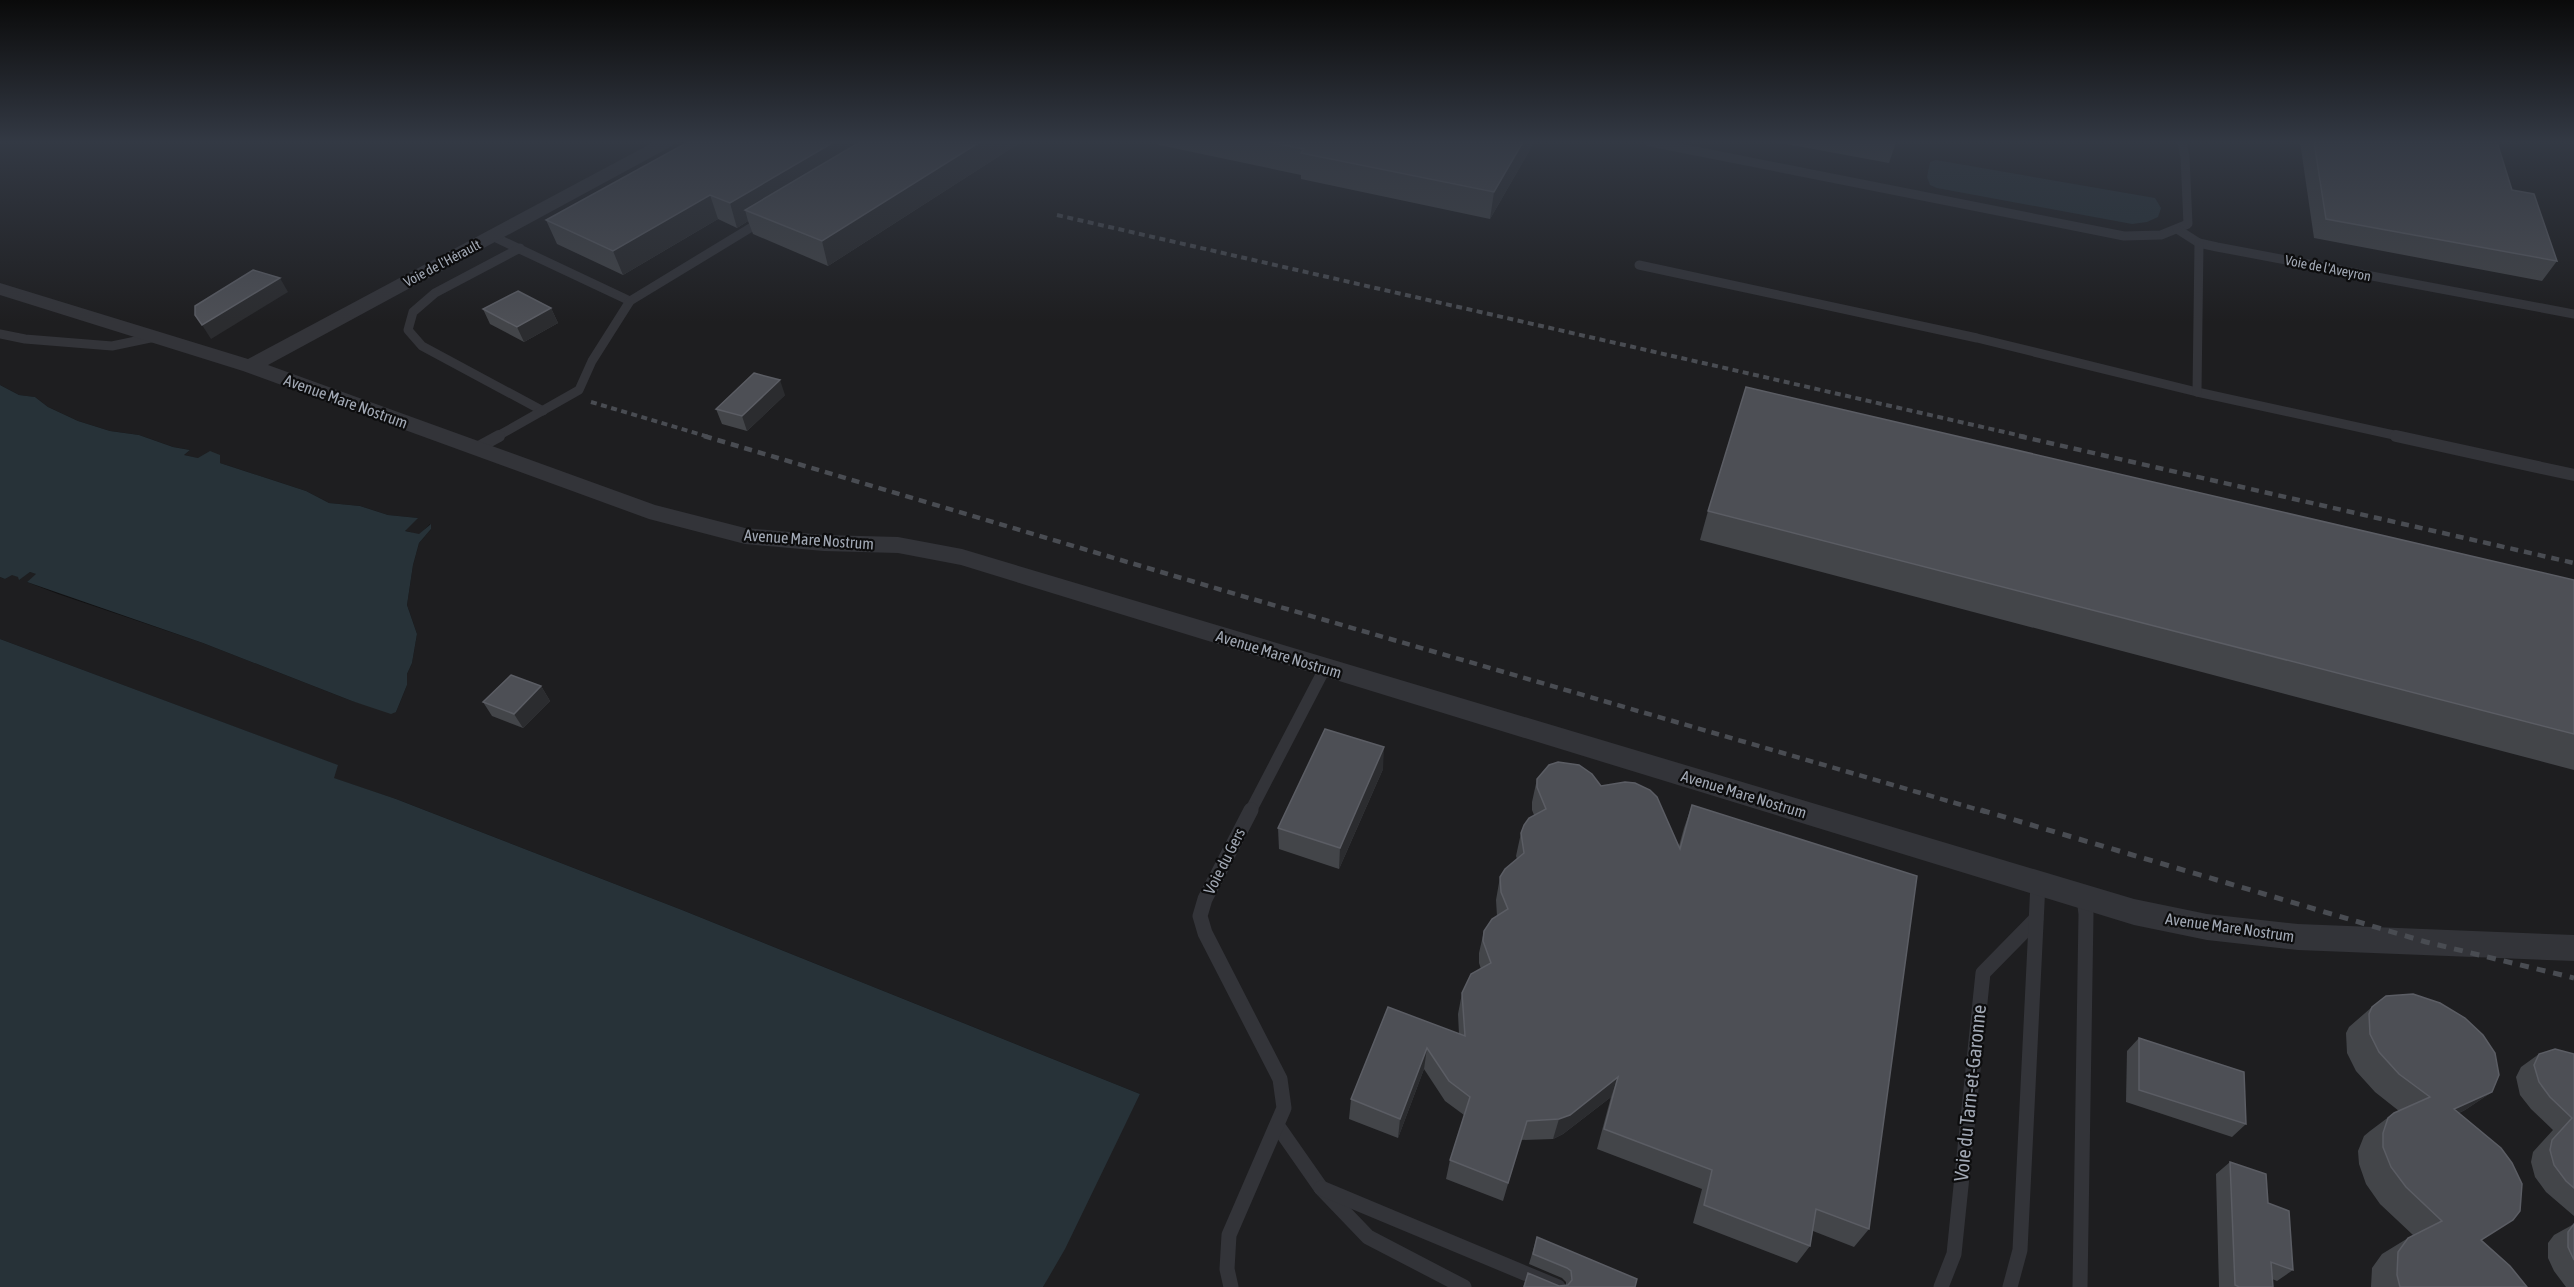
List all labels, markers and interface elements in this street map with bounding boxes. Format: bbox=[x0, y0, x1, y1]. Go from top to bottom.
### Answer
street label: Voie de l'Hérault bbox=[401, 236, 483, 290]
street label: Voie de l'Aveyron bbox=[2284, 252, 2372, 284]
street label: Avenue Mare Nostrum bbox=[282, 370, 410, 432]
street label: Avenue Mare Nostrum bbox=[744, 525, 874, 553]
street label: Avenue Mare Nostrum bbox=[1214, 626, 1344, 682]
street label: Avenue Mare Nostrum bbox=[1679, 766, 1809, 822]
street label: Voie du Gers bbox=[1200, 825, 1248, 897]
street label: Avenue Mare Nostrum bbox=[2164, 909, 2296, 945]
street label: Voie du Tarn-et-Garonne bbox=[1949, 1003, 1990, 1183]

